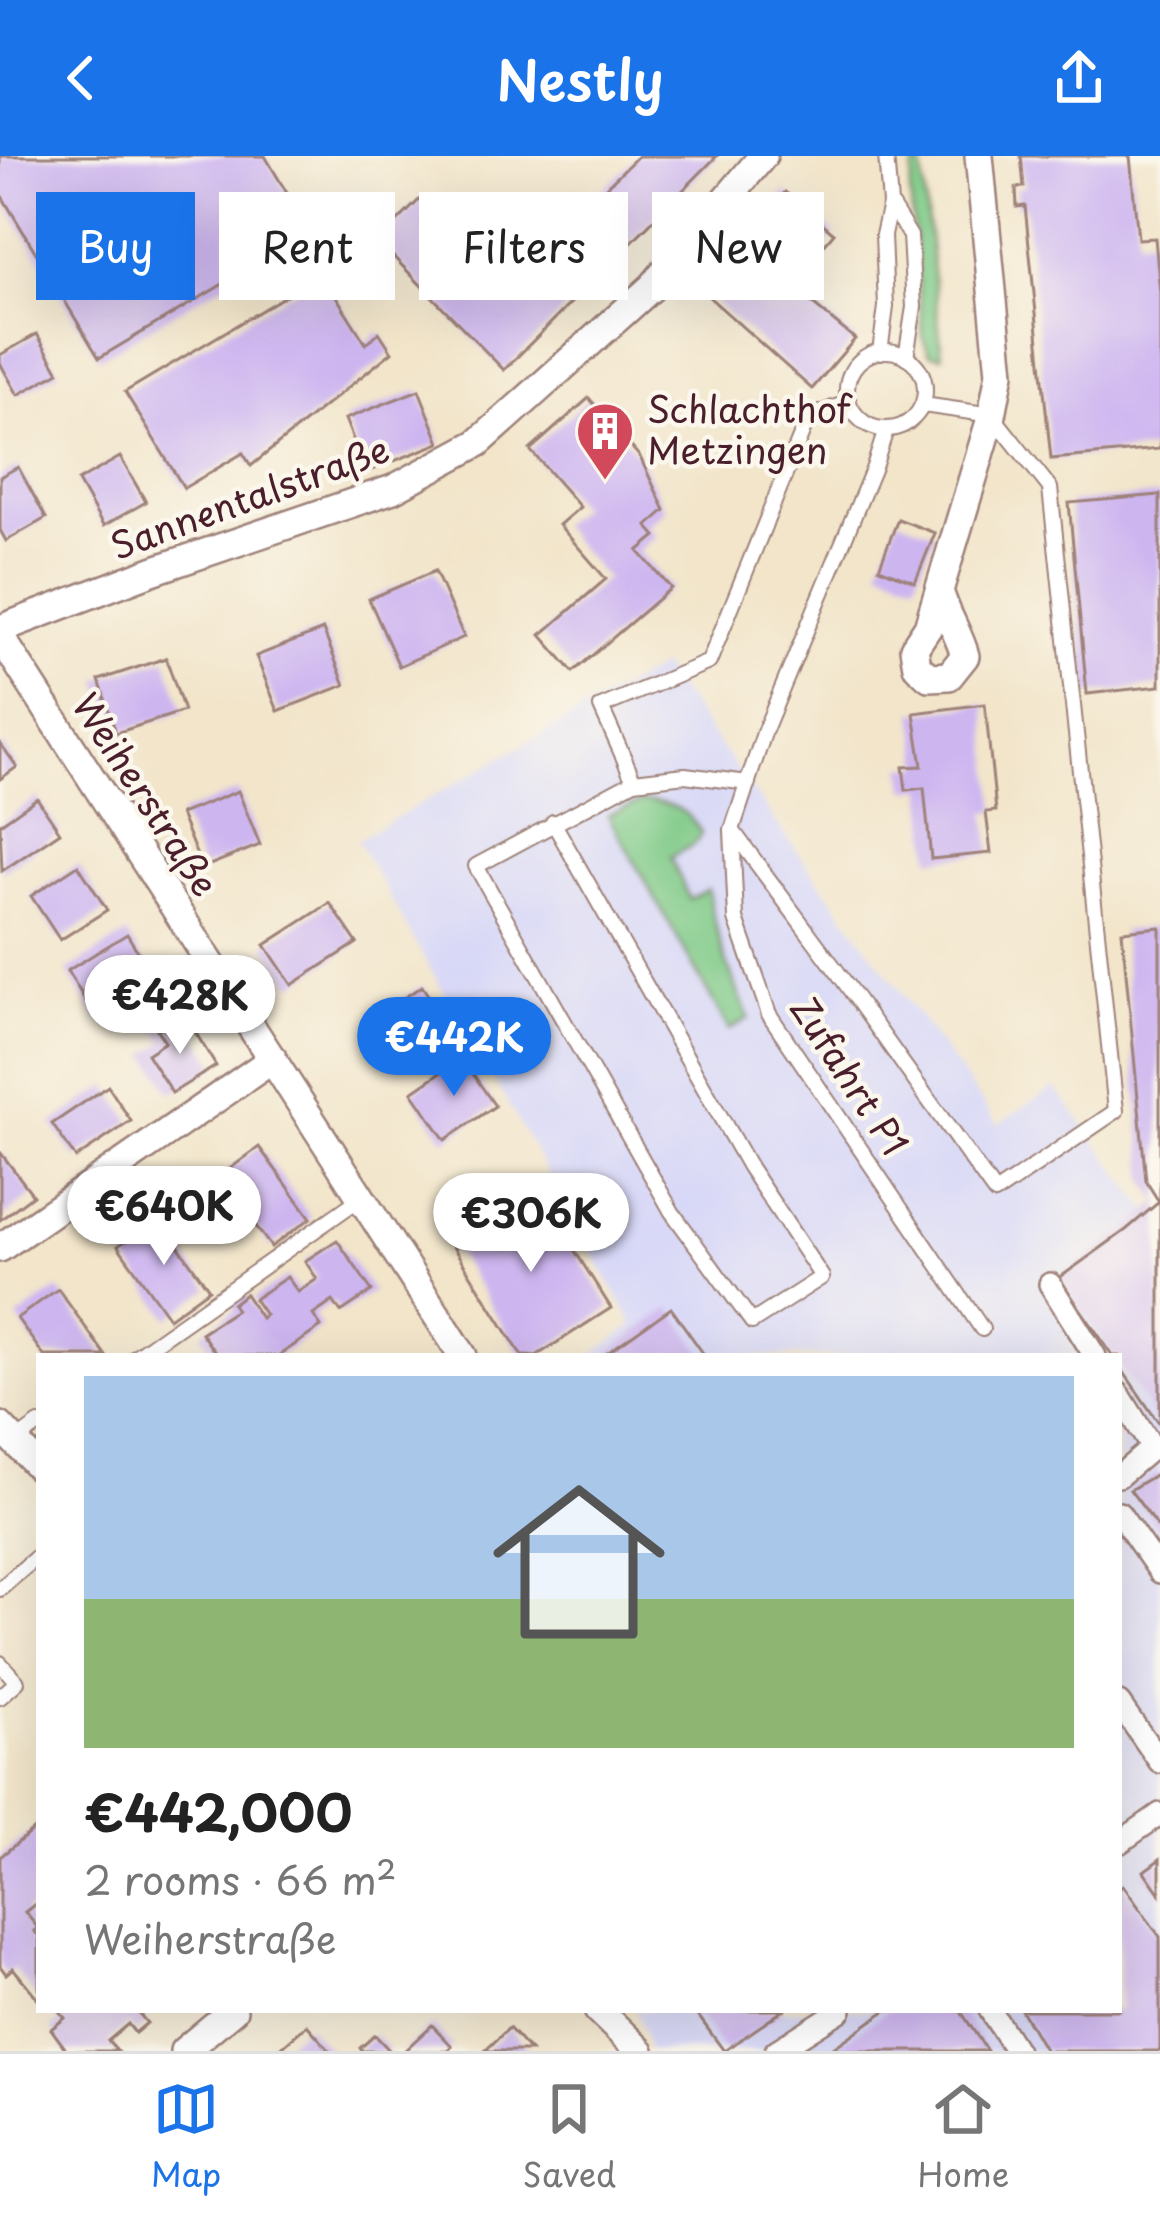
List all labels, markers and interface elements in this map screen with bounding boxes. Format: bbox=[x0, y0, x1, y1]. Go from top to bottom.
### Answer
text: Nestly bbox=[496, 38, 664, 119]
icon: back bbox=[48, 45, 114, 111]
icon: share bbox=[1046, 45, 1112, 111]
chip: Buy bbox=[36, 192, 195, 300]
chip: Rent bbox=[219, 192, 395, 300]
chip: Filters bbox=[419, 192, 628, 300]
chip: New bbox=[652, 192, 824, 300]
place label: Schlachthof Metzingen bbox=[647, 381, 854, 476]
building icon: Schlachthof Metzingen bbox=[574, 400, 636, 482]
street label: Sannentalstraße bbox=[103, 421, 396, 572]
street label: Weiherstraße bbox=[61, 682, 233, 906]
pin: €428K bbox=[96, 955, 264, 1057]
text: €428K bbox=[111, 964, 249, 1023]
street label: Zufahrt P1 bbox=[779, 984, 923, 1166]
pin: €442K bbox=[370, 997, 538, 1099]
text: €442K bbox=[384, 1006, 524, 1065]
pin: €640K bbox=[80, 1166, 248, 1268]
pin: €306K bbox=[447, 1173, 615, 1275]
text: €640K bbox=[94, 1175, 234, 1234]
text: €306K bbox=[460, 1182, 602, 1241]
icon: home bbox=[471, 1454, 687, 1670]
text: €442,000 bbox=[84, 1772, 352, 1849]
text: 2 rooms · 66 m² bbox=[84, 1849, 397, 1908]
text: Weiherstraße bbox=[84, 1908, 336, 1967]
tab: Map bbox=[151, 2076, 221, 2198]
tab: Saved bbox=[523, 2076, 616, 2198]
tab: Home bbox=[918, 2076, 1009, 2198]

